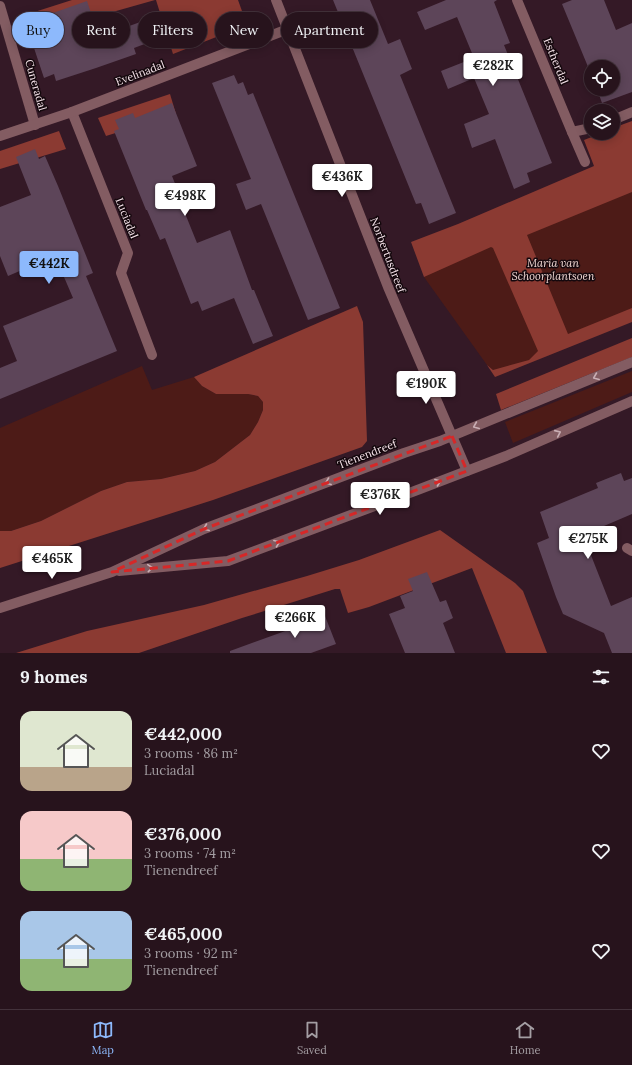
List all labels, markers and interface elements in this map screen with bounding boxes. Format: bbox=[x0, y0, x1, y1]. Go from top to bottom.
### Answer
chip: Buy bbox=[12, 12, 64, 48]
chip: Rent bbox=[72, 12, 130, 48]
chip: Filters bbox=[138, 12, 207, 48]
chip: New bbox=[215, 12, 273, 48]
chip: Apartment bbox=[281, 12, 378, 48]
street label: Estherdal bbox=[540, 36, 572, 86]
pin: €282K bbox=[465, 53, 521, 87]
street label: Evelinadal bbox=[113, 57, 167, 89]
text: €282K bbox=[472, 57, 514, 74]
street label: Cuneradal bbox=[22, 58, 50, 112]
map controls bbox=[584, 60, 620, 140]
button: locate bbox=[584, 60, 620, 96]
button: layers bbox=[584, 104, 620, 140]
pin: €436K bbox=[314, 164, 370, 198]
text: €436K bbox=[321, 168, 363, 185]
pin: €498K bbox=[157, 183, 213, 217]
text: €498K bbox=[164, 187, 206, 204]
street label: Luciadal bbox=[112, 196, 142, 240]
street label: Norbertusdreef bbox=[367, 215, 409, 296]
pin: €442K bbox=[21, 251, 77, 285]
text: €442K bbox=[28, 255, 70, 272]
park label: Maria van Schoorplantsoen bbox=[512, 256, 595, 283]
pin: €190K bbox=[398, 371, 454, 405]
one-way arrow bbox=[592, 372, 599, 380]
text: €190K bbox=[406, 375, 446, 392]
one-way arrow bbox=[472, 421, 480, 429]
one-way arrow bbox=[554, 430, 561, 438]
street label: Tienendreef bbox=[335, 436, 400, 472]
one-way arrow bbox=[324, 477, 331, 485]
one-way arrow bbox=[434, 479, 441, 487]
pin: €376K bbox=[352, 482, 408, 516]
text: €376K bbox=[360, 486, 400, 503]
one-way arrow bbox=[203, 523, 211, 531]
pin: €275K bbox=[560, 526, 616, 560]
text: €275K bbox=[568, 530, 608, 547]
one-way arrow bbox=[273, 539, 280, 547]
pin: €465K bbox=[24, 546, 80, 580]
text: €465K bbox=[31, 550, 73, 567]
one-way arrow bbox=[147, 564, 153, 573]
pin: €266K bbox=[267, 605, 323, 639]
text: €266K bbox=[274, 609, 316, 626]
text: 9 homes bbox=[20, 666, 87, 688]
icon: filters bbox=[590, 666, 612, 688]
text: €442,000 bbox=[144, 723, 222, 745]
icon: home bbox=[52, 727, 100, 775]
icon: heart bbox=[590, 740, 612, 762]
text: 3 rooms · 86 m² bbox=[144, 745, 238, 762]
text: Luciadal bbox=[144, 762, 195, 779]
text: €376,000 bbox=[144, 823, 221, 845]
icon: home bbox=[52, 827, 100, 875]
icon: heart bbox=[590, 840, 612, 862]
text: 3 rooms · 74 m² bbox=[144, 845, 236, 862]
text: Tienendreef bbox=[144, 862, 218, 879]
text: €465,000 bbox=[144, 923, 222, 945]
icon: home bbox=[52, 927, 100, 975]
icon: heart bbox=[590, 940, 612, 962]
text: 3 rooms · 92 m² bbox=[144, 945, 238, 962]
text: Tienendreef bbox=[144, 962, 218, 979]
tab: Map bbox=[92, 1019, 114, 1057]
tab: Saved bbox=[297, 1019, 327, 1057]
tab: Home bbox=[510, 1019, 540, 1057]

